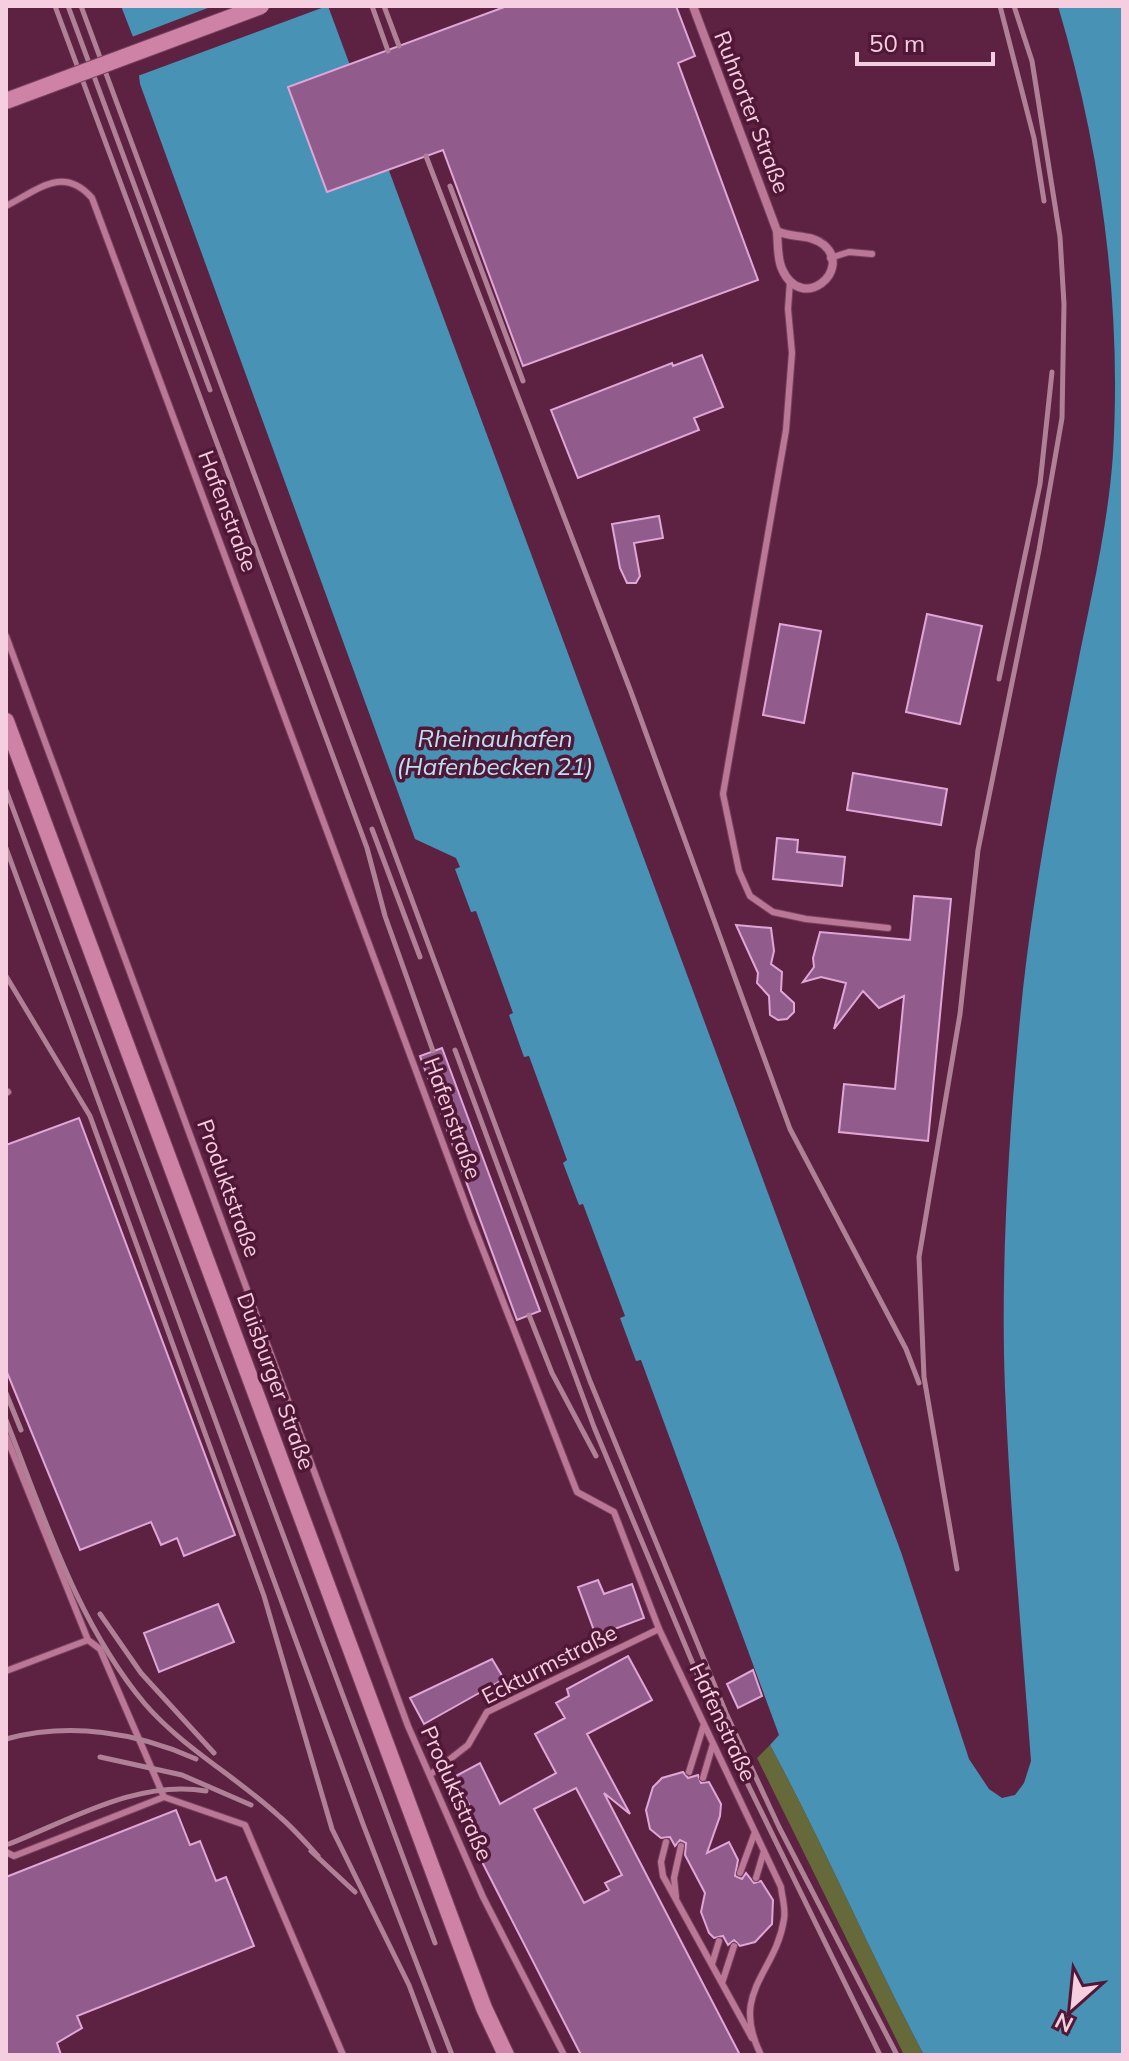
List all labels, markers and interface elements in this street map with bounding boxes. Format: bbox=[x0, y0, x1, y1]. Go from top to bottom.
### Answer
scale bar bbox=[857, 16, 993, 66]
street label: Ruhrorter Straße bbox=[708, 27, 796, 197]
text: 50 m bbox=[869, 28, 925, 58]
street label: Hafenstraße bbox=[192, 446, 264, 576]
water label: Rheinauhafen (Hafenbecken 21) bbox=[397, 723, 593, 781]
street label: Hafenstraße bbox=[418, 1053, 488, 1183]
street label: Produktstraße bbox=[191, 1115, 267, 1261]
street label: Duisburger Straße bbox=[231, 1289, 321, 1473]
street label: Eckturmstraße bbox=[477, 1618, 621, 1710]
street label: Hafenstraße bbox=[683, 1658, 763, 1786]
street label: Produktstraße bbox=[415, 1721, 499, 1865]
north arrow bbox=[1033, 1965, 1113, 2045]
text: N bbox=[1050, 2007, 1078, 2039]

